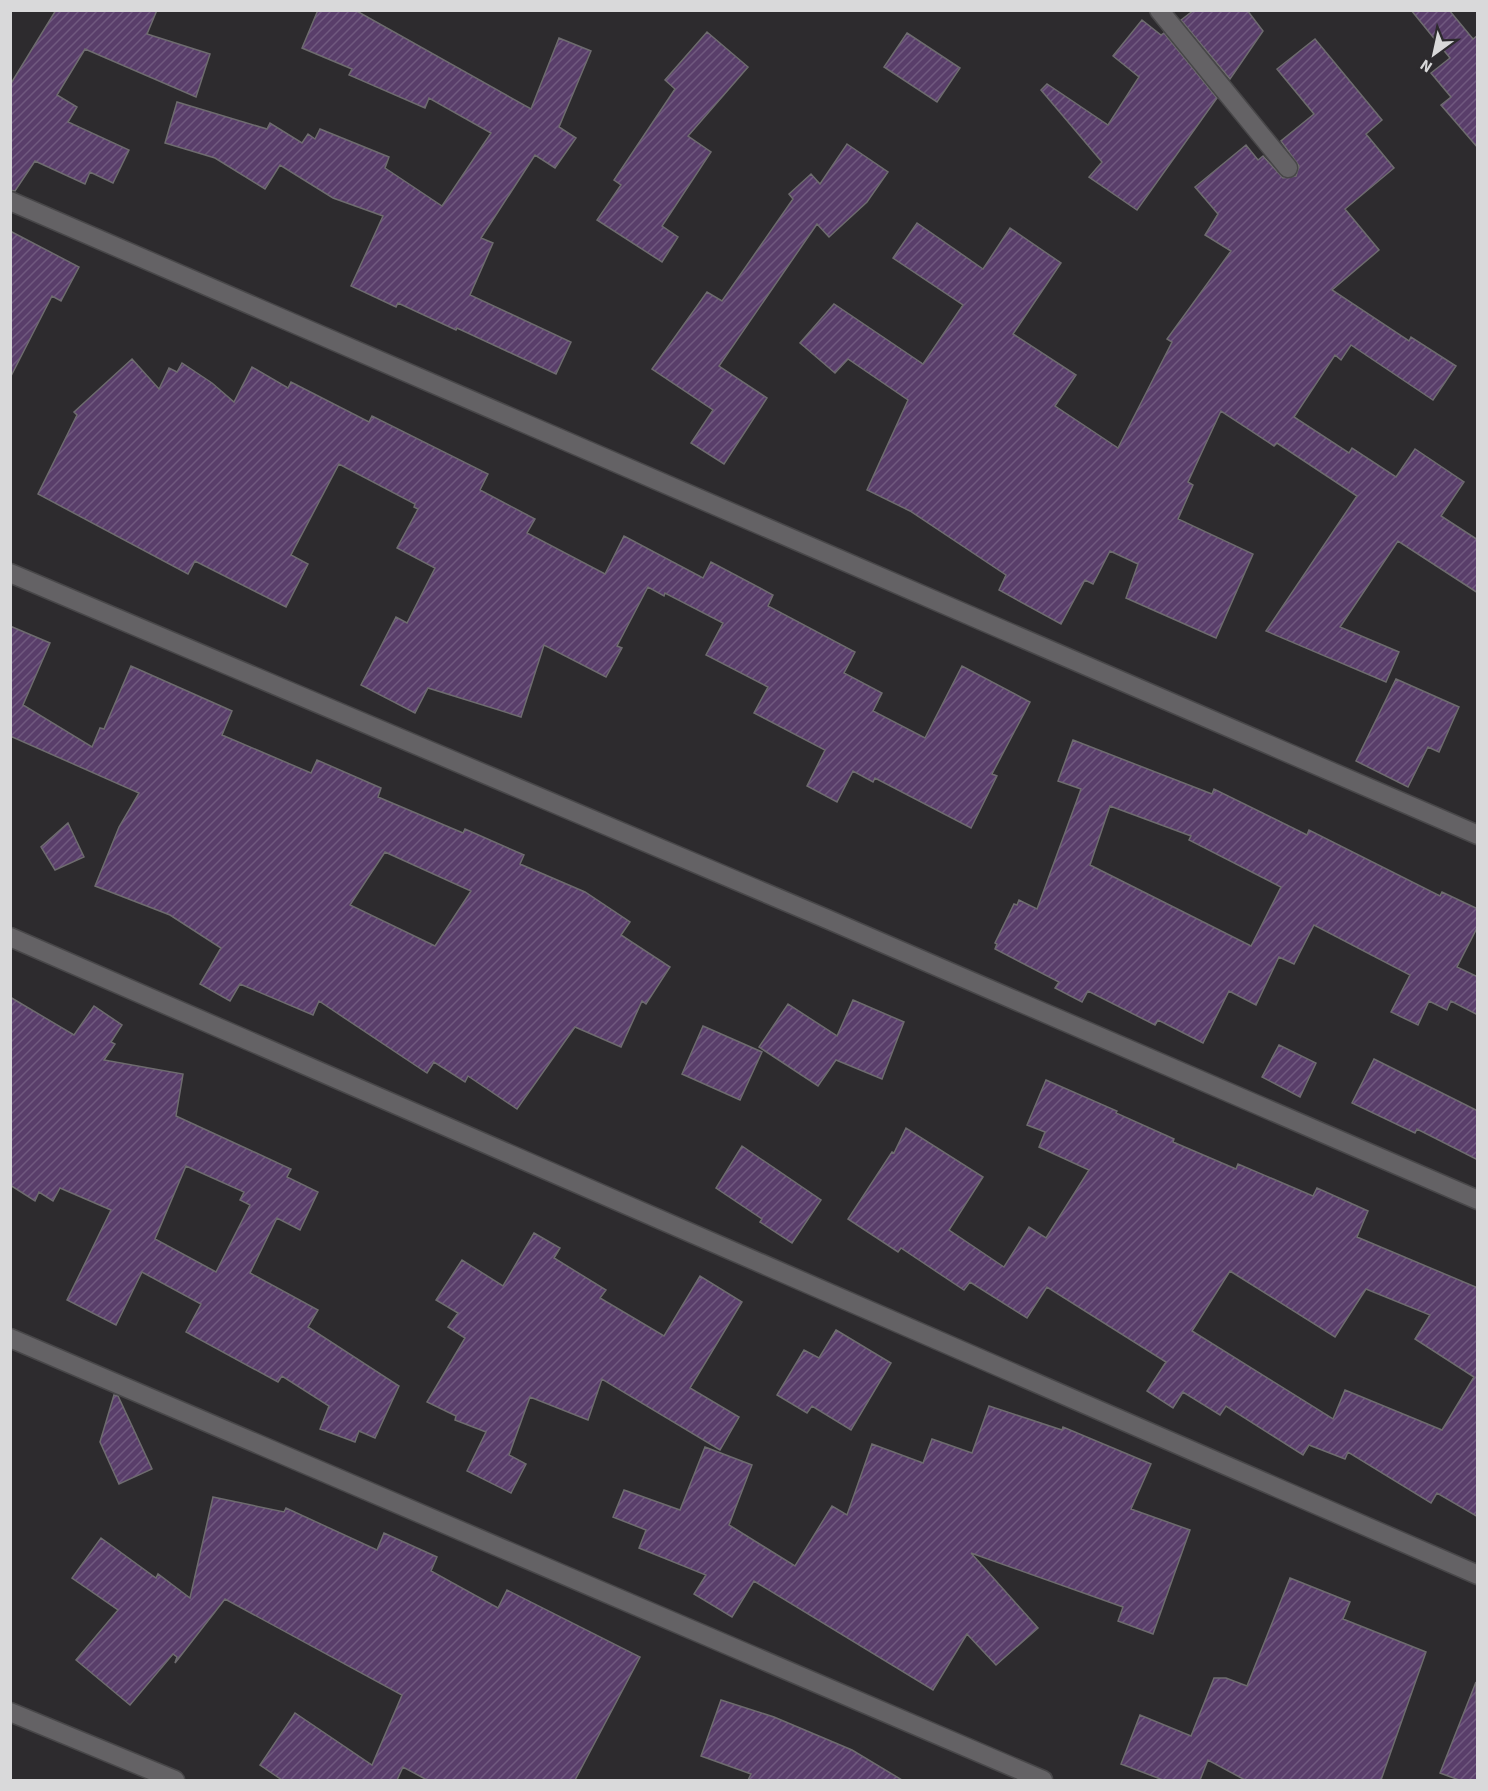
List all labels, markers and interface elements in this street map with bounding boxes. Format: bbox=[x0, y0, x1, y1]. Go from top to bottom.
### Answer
north arrow bbox=[1404, 24, 1464, 84]
text: N bbox=[1416, 54, 1437, 78]

